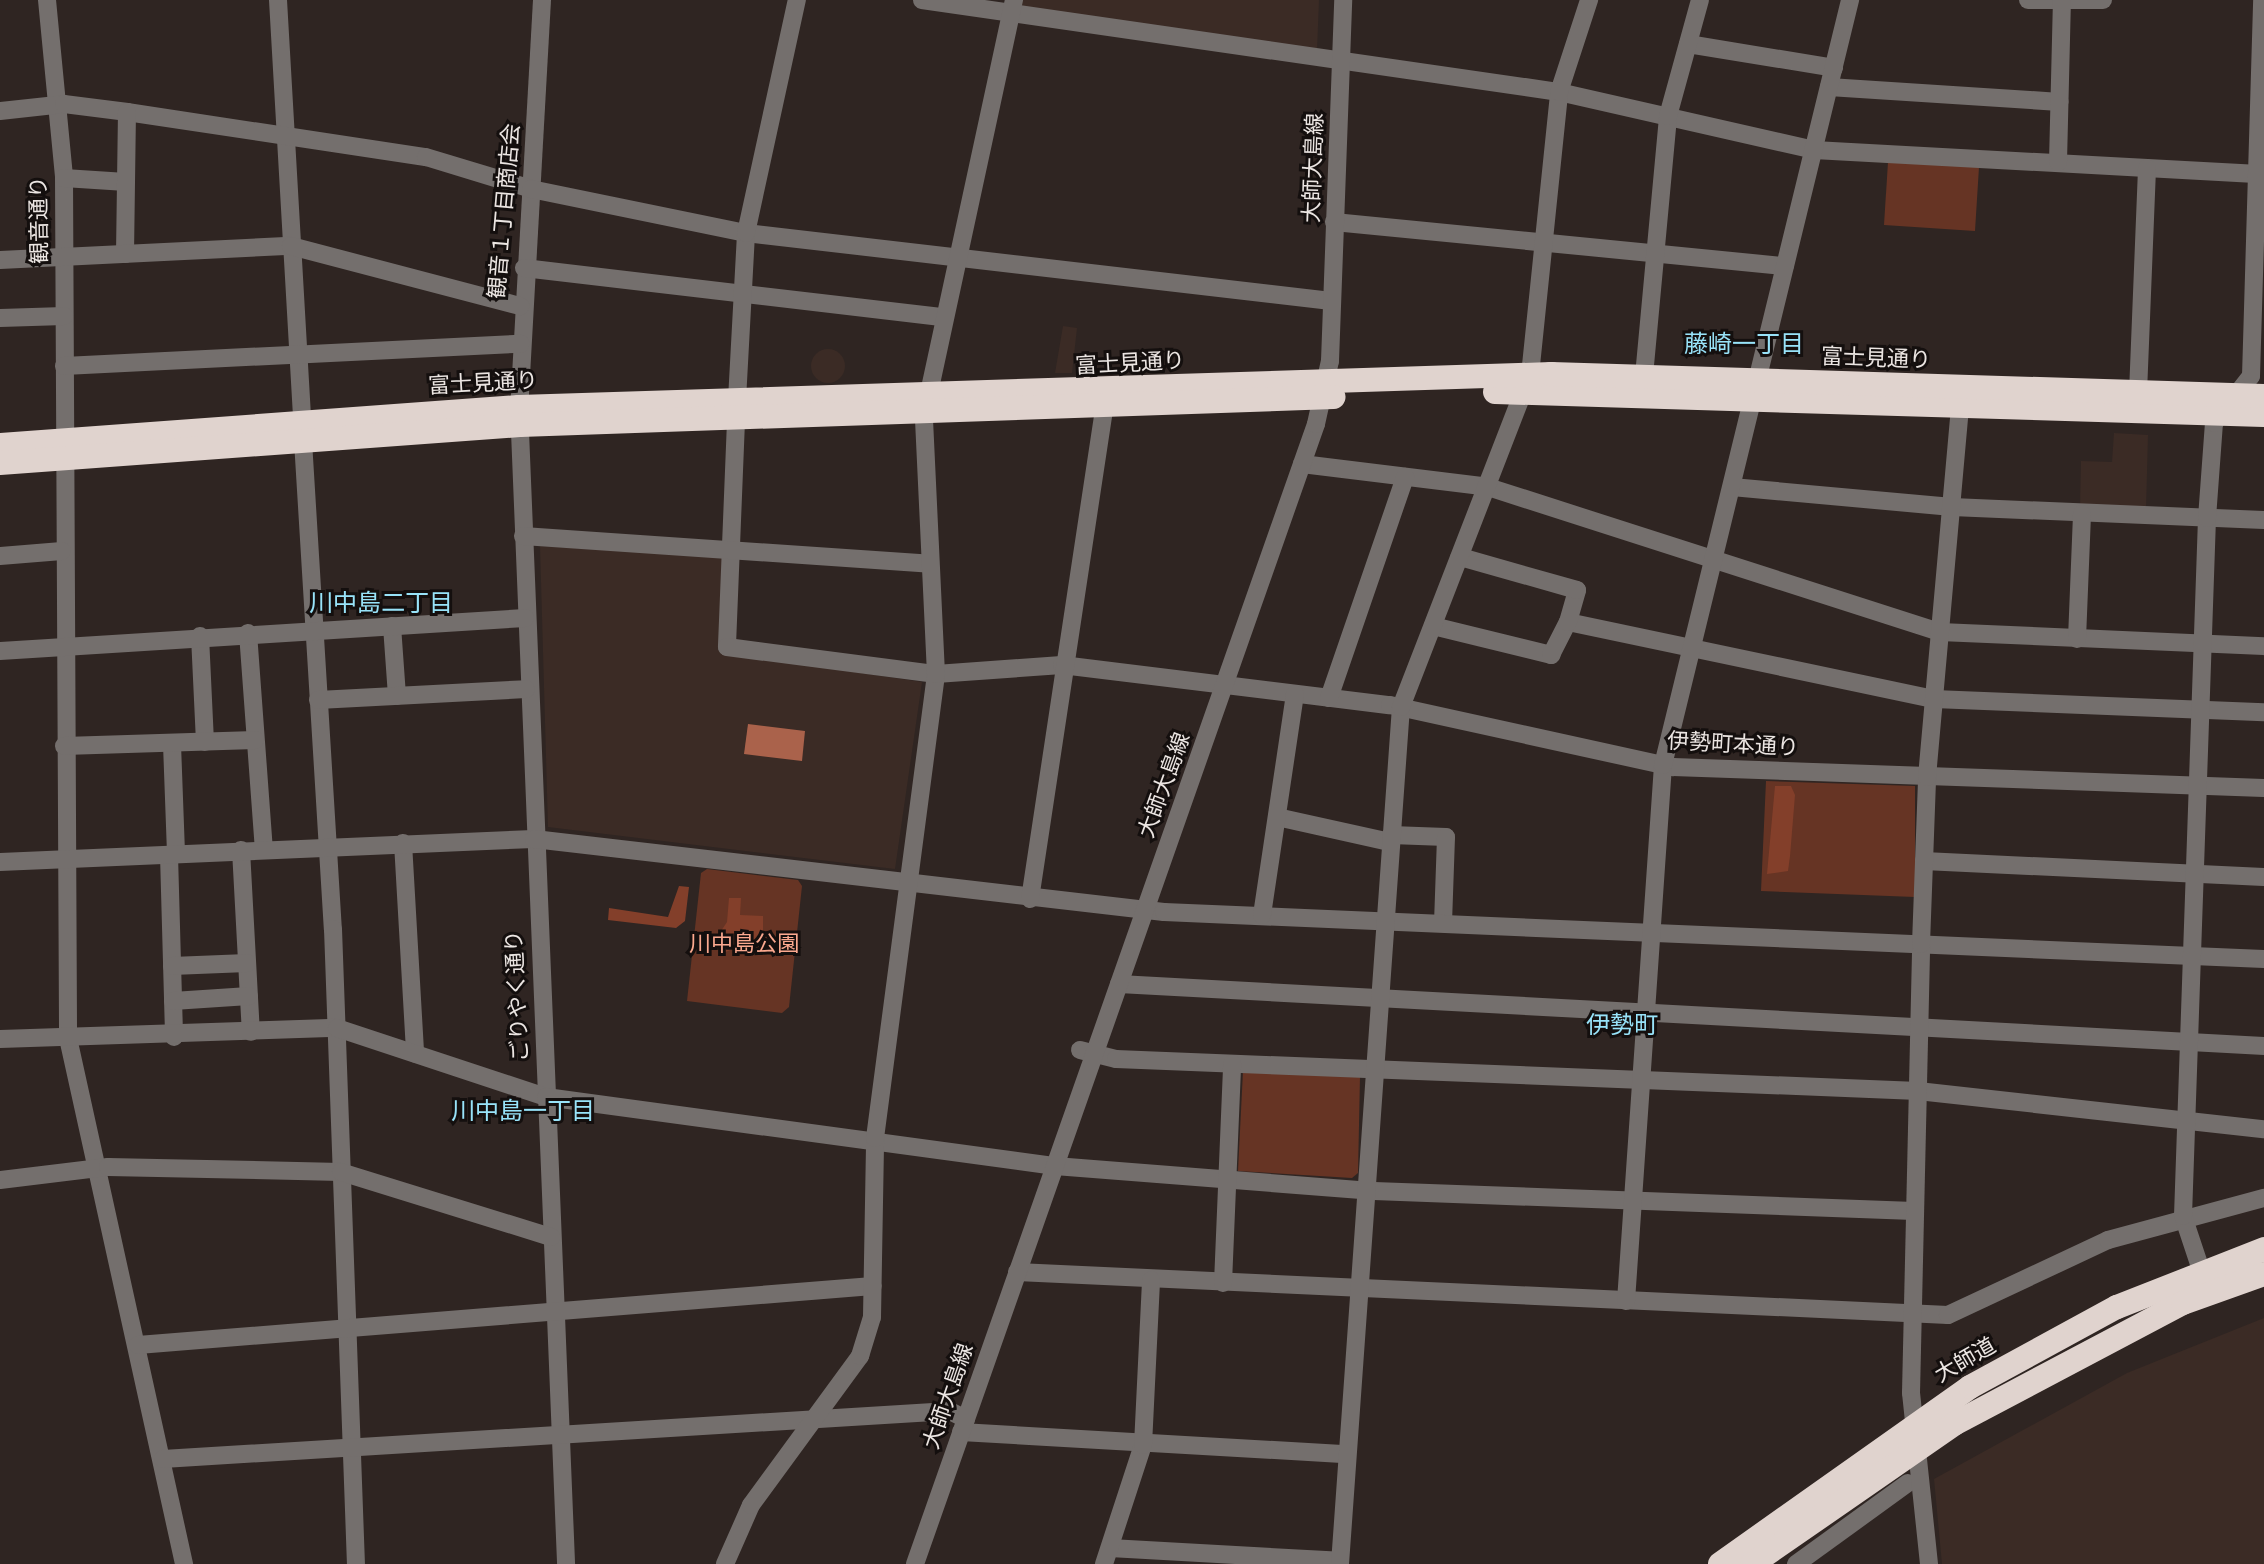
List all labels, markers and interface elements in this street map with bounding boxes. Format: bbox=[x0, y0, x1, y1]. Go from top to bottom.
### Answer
street label: 大師大島線 bbox=[1298, 113, 1328, 223]
street label: 観音１丁目商店会 bbox=[483, 122, 525, 300]
street label: 観音通り bbox=[25, 176, 53, 264]
district label: 藤崎一丁目 bbox=[1684, 330, 1804, 358]
street label: 富士見通り bbox=[1821, 343, 1931, 373]
street label: 富士見通り bbox=[1074, 347, 1186, 379]
street label: 富士見通り bbox=[427, 367, 539, 399]
district label: 川中島二丁目 bbox=[309, 589, 453, 617]
street label: 伊勢町本通り bbox=[1666, 727, 1800, 761]
street label: 大師大島線 bbox=[1133, 729, 1195, 841]
street label: ごりやく通り bbox=[500, 929, 534, 1063]
park label: 川中島公園 bbox=[689, 931, 799, 957]
district label: 伊勢町 bbox=[1586, 1011, 1658, 1039]
district label: 川中島一丁目 bbox=[451, 1097, 595, 1125]
street label: 大師道 bbox=[1930, 1332, 2000, 1388]
street label: 大師大島線 bbox=[918, 1340, 978, 1452]

